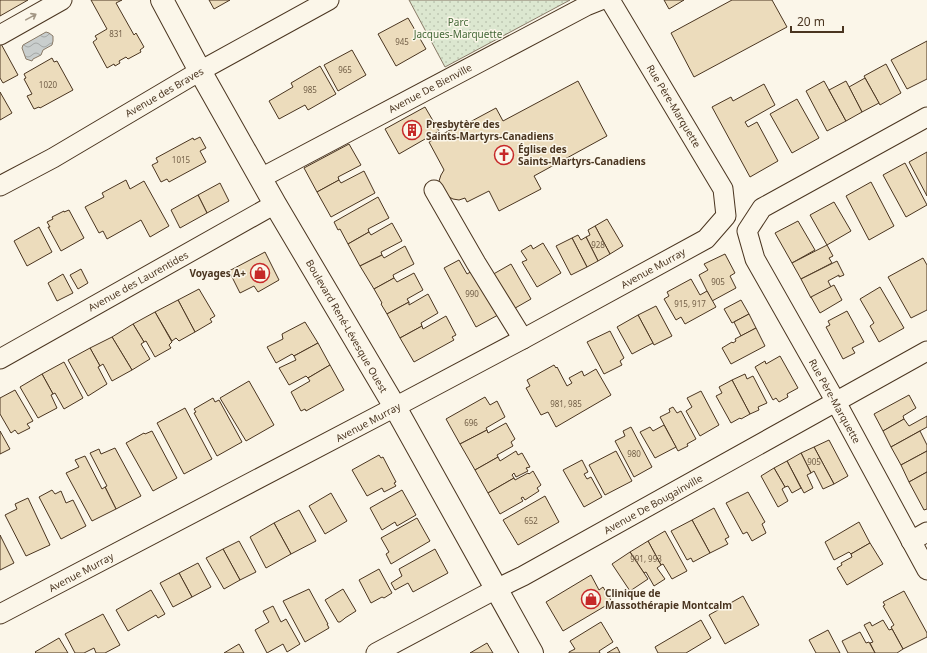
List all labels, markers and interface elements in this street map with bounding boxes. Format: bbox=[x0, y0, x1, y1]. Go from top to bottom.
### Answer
scale bar bbox=[791, 8, 843, 34]
one-way arrow bbox=[25, 13, 37, 21]
text: 20 m bbox=[797, 13, 825, 30]
park label: Parc Jacques-Marquette bbox=[413, 15, 503, 41]
house number: 831 bbox=[109, 28, 123, 39]
house number: 945 bbox=[395, 36, 409, 47]
street label: Avenue De Bienville bbox=[386, 60, 474, 116]
street label: Rue Père-Marquette bbox=[644, 62, 705, 150]
street label: Avenue des Braves bbox=[122, 64, 206, 120]
house number: 965 bbox=[338, 64, 352, 75]
house number: 1020 bbox=[39, 79, 58, 90]
house number: 985 bbox=[303, 84, 317, 95]
place label: Presbytère des Saints-Martyrs-Canadiens bbox=[426, 117, 554, 143]
building icon: Presbytère des Saints-Martyrs-Canadiens bbox=[401, 119, 423, 141]
place label: Église des Saints-Martyrs-Canadiens bbox=[518, 142, 646, 168]
church icon: Église des Saints-Martyrs-Canadiens bbox=[493, 144, 515, 166]
house number: 1015 bbox=[172, 154, 191, 165]
house number: 928 bbox=[591, 239, 605, 250]
street label: Avenue Murray bbox=[618, 244, 689, 292]
street label: Avenue des Laurentides bbox=[85, 248, 191, 314]
street label: Boulevard René-Lévesque Ouest bbox=[303, 257, 391, 396]
shop icon: Voyages A+ bbox=[249, 262, 271, 284]
place label: Voyages A+ bbox=[189, 266, 246, 280]
house number: 905 bbox=[711, 276, 725, 287]
house number: 990 bbox=[465, 288, 479, 299]
house number: 915, 917 bbox=[674, 298, 706, 309]
street label: Rue Père-Marquette bbox=[806, 356, 864, 446]
house number: 981, 985 bbox=[550, 398, 582, 409]
street label: Avenue Murray bbox=[333, 399, 404, 445]
house number: 696 bbox=[464, 417, 478, 428]
house number: 980 bbox=[627, 448, 641, 459]
house number: 905 bbox=[807, 456, 821, 467]
street label: Avenue De Bougainville bbox=[601, 471, 705, 537]
house number: 652 bbox=[524, 515, 538, 526]
street label: Avenue Murray bbox=[46, 549, 117, 595]
house number: 991, 993 bbox=[630, 553, 662, 564]
place label: Clinique de Massothérapie Montcalm bbox=[605, 586, 732, 612]
shop icon: Clinique de Massothérapie Montcalm bbox=[580, 588, 602, 610]

